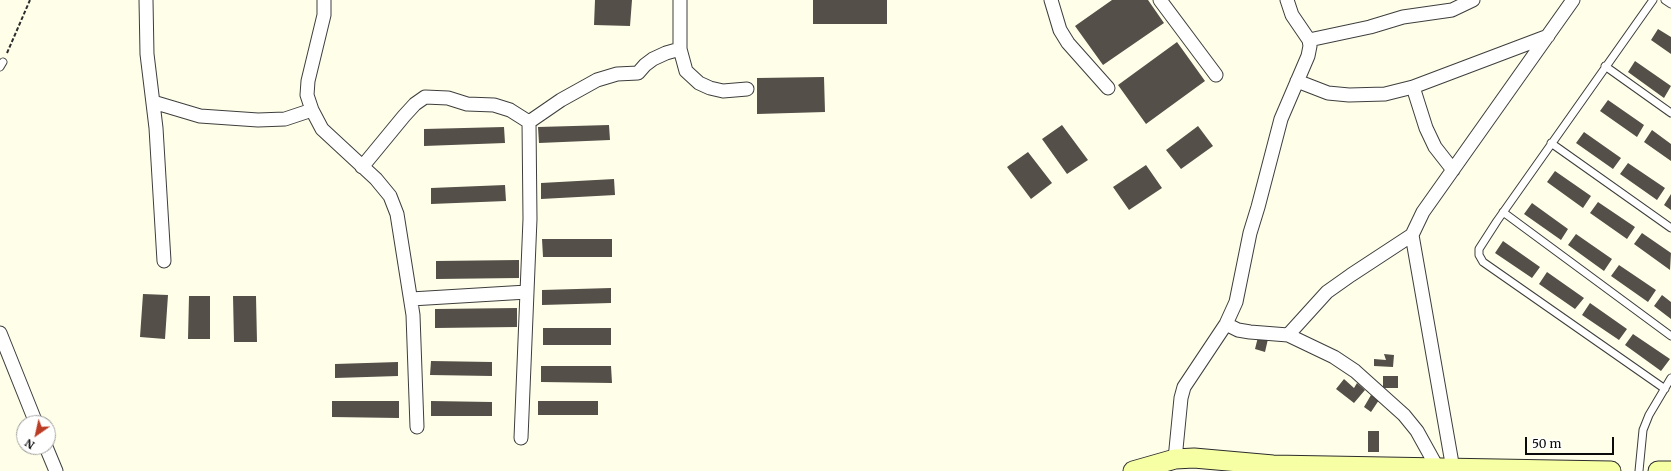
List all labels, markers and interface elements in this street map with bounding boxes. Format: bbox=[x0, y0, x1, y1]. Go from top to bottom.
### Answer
north arrow bbox=[16, 415, 56, 455]
scale bar bbox=[1527, 429, 1616, 455]
text: N bbox=[22, 436, 37, 452]
text: 50 m bbox=[1532, 436, 1561, 451]

